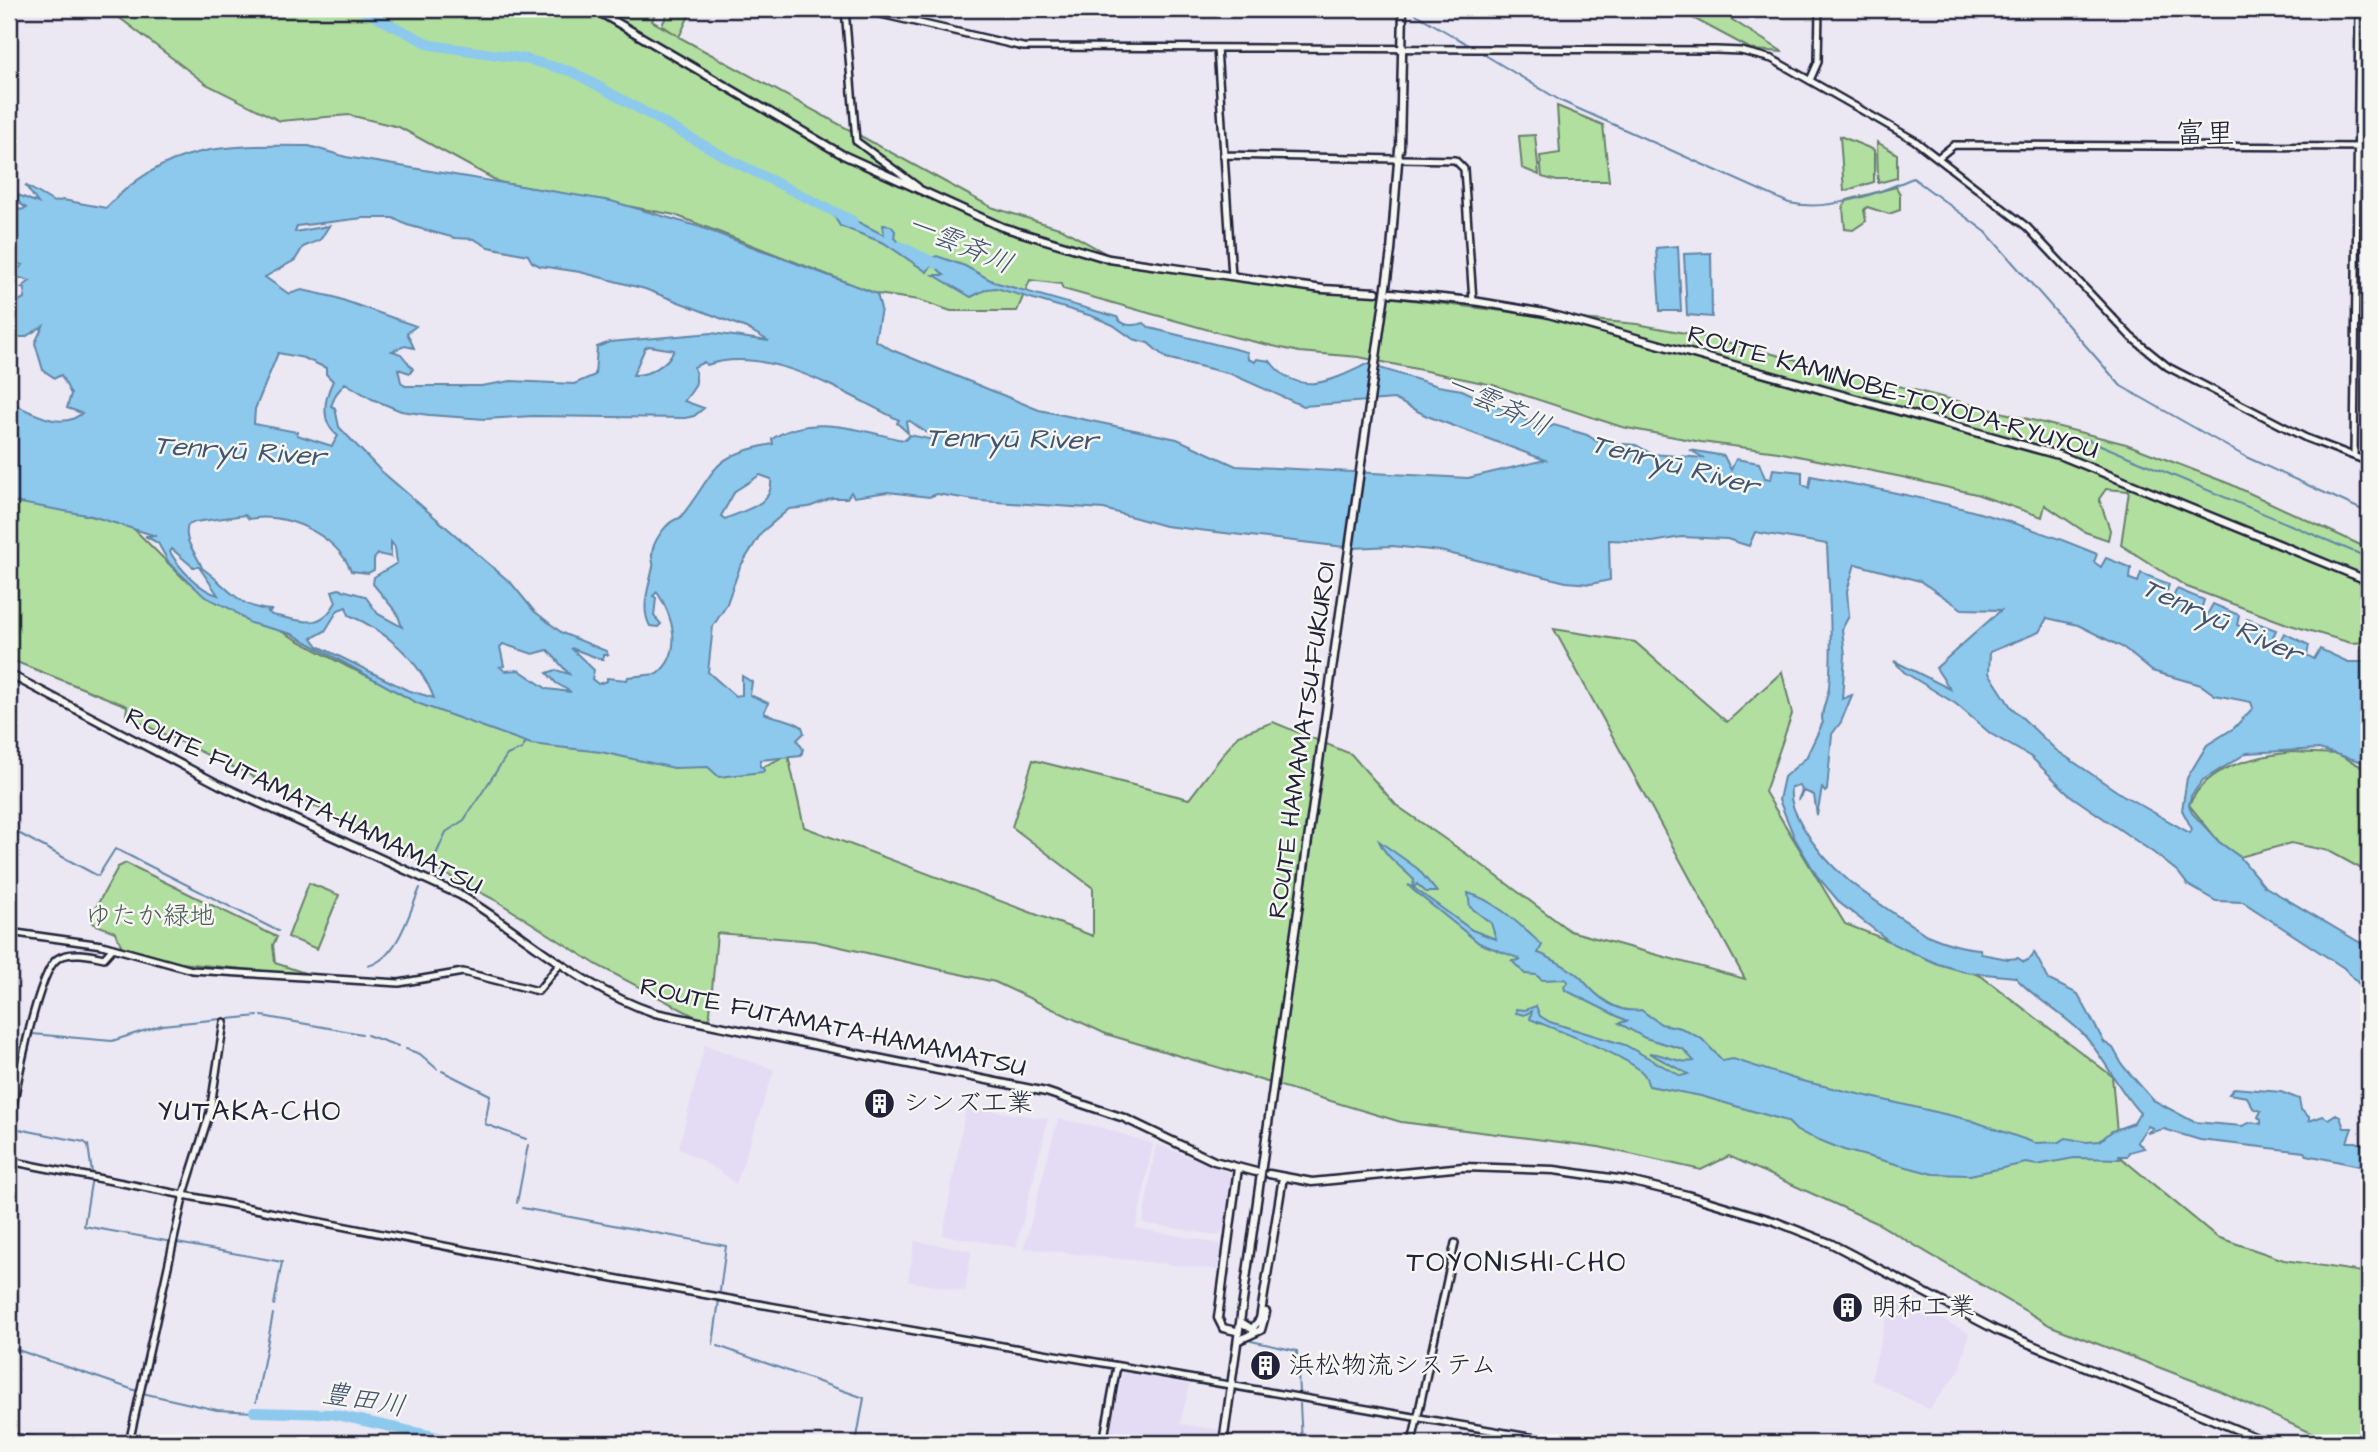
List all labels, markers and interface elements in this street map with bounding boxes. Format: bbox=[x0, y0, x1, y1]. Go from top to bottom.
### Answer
district label: 富里 bbox=[2175, 113, 2235, 155]
water label: 一雲斉川 bbox=[901, 204, 1019, 284]
street label: ROUTE KAMINOBE-TOYODA-RYUYOU bbox=[1684, 316, 2102, 468]
water label: 一雲斉川 bbox=[1439, 364, 1557, 446]
water label: Tenryū River bbox=[926, 418, 1101, 461]
water label: Tenryū River bbox=[1587, 424, 1766, 508]
water label: Tenryū River bbox=[153, 426, 330, 478]
street label: ROUTE HAMAMATSU-FUKUROI bbox=[1259, 559, 1345, 921]
water label: Tenryū River bbox=[2135, 568, 2311, 676]
street label: ROUTE FUTAMATA-HAMAMATSU bbox=[119, 699, 489, 903]
park label: ゆたか緑地 bbox=[85, 898, 215, 934]
street label: ROUTE FUTAMATA-HAMAMATSU bbox=[637, 969, 1029, 1085]
place label: シンズ工業 bbox=[903, 1085, 1033, 1121]
building icon: シンズ工業 bbox=[863, 1086, 897, 1120]
district label: YUTAKA-CHO bbox=[157, 1092, 343, 1131]
district label: TOYONISHI-CHO bbox=[1406, 1243, 1628, 1282]
place label: 明和工業 bbox=[1871, 1289, 1975, 1325]
building icon: 明和工業 bbox=[1831, 1290, 1865, 1324]
place label: 浜松物流システム bbox=[1289, 1347, 1496, 1383]
building icon: 浜松物流システム bbox=[1249, 1348, 1283, 1382]
water label: 豊田川 bbox=[319, 1374, 409, 1426]

